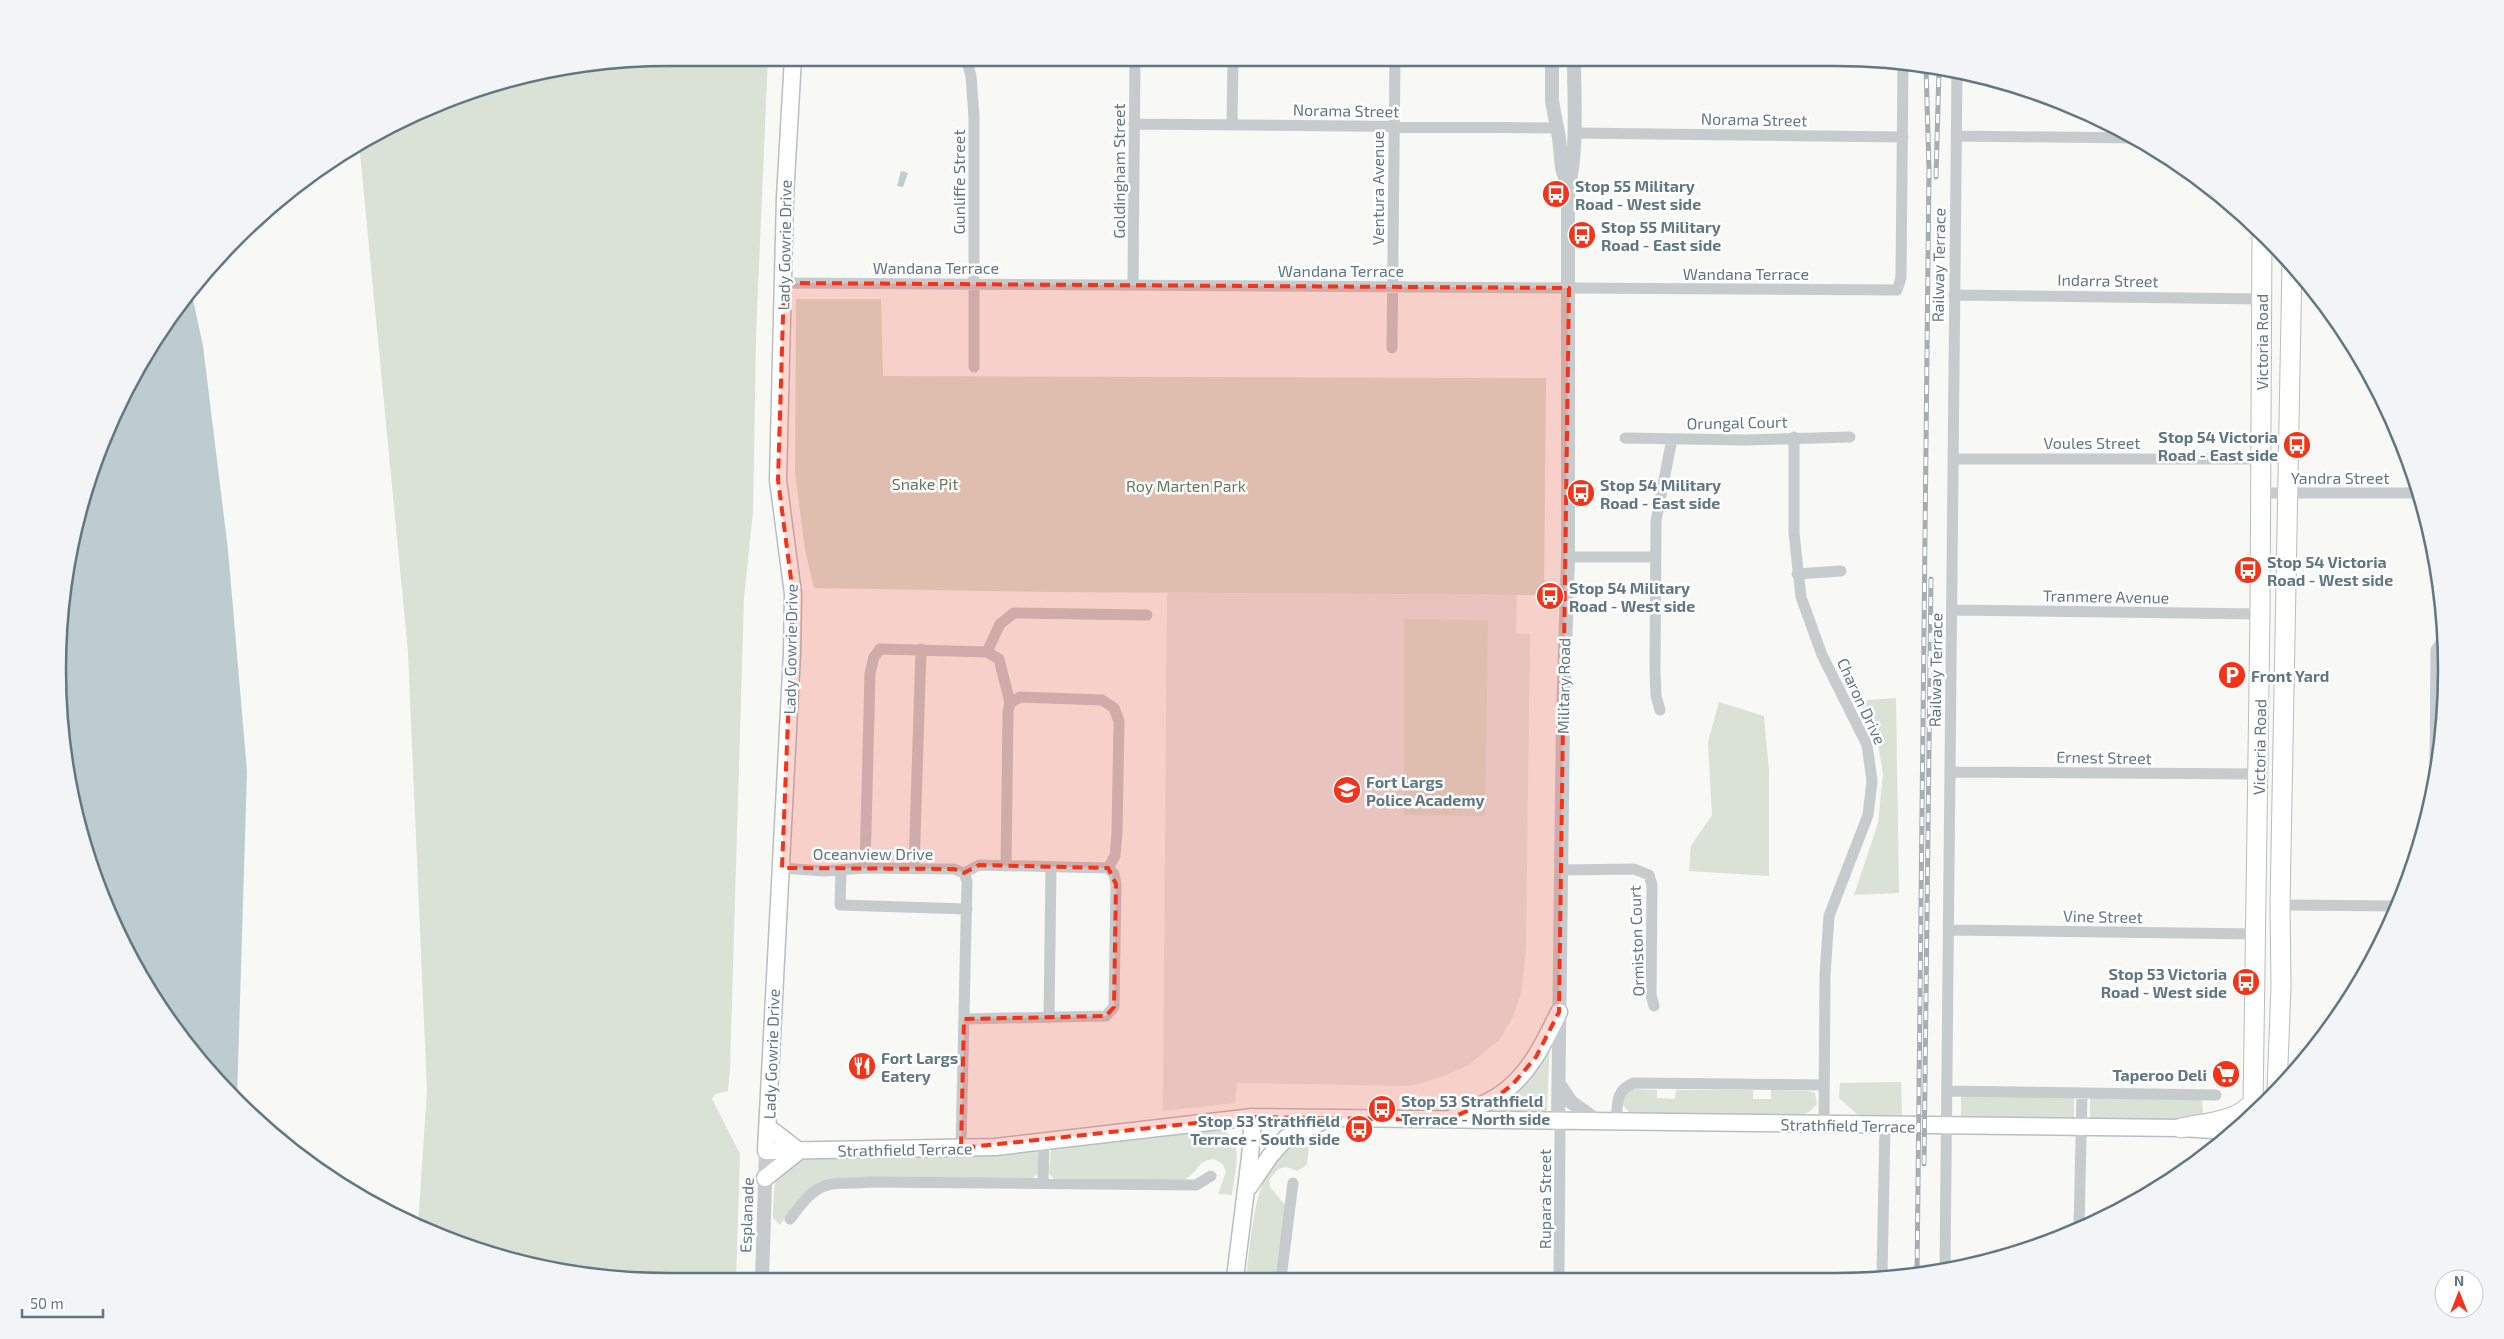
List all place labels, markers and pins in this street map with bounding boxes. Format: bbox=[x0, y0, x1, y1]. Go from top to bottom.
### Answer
place label: Stop 55 Military Road - West side bbox=[1575, 176, 1701, 213]
bus stop icon: Stop 55 Military Road - West side bbox=[1541, 179, 1571, 209]
place label: Stop 55 Military Road - East side bbox=[1601, 217, 1721, 254]
bus stop icon: Stop 55 Military Road - East side bbox=[1567, 220, 1597, 250]
place label: Stop 54 Victoria Road - East side bbox=[2158, 427, 2278, 464]
bus stop icon: Stop 54 Victoria Road - East side bbox=[2282, 430, 2312, 460]
place label: Stop 54 Military Road - East side bbox=[1600, 475, 1721, 512]
bus stop icon: Stop 54 Military Road - East side bbox=[1566, 478, 1596, 508]
place label: Stop 54 Victoria Road - West side bbox=[2267, 552, 2393, 589]
bus stop icon: Stop 54 Victoria Road - West side bbox=[2233, 555, 2263, 585]
place label: Stop 54 Military Road - West side bbox=[1569, 578, 1695, 615]
bus stop icon: Stop 54 Military Road - West side bbox=[1535, 581, 1565, 611]
parking icon: Front Yard bbox=[2217, 660, 2247, 690]
place label: Front Yard bbox=[2251, 666, 2329, 685]
place label: Fort Largs Police Academy bbox=[1366, 772, 1485, 810]
school or university icon: Fort Largs Police Academy bbox=[1332, 775, 1362, 805]
place label: Stop 53 Victoria Road - West side bbox=[2101, 964, 2227, 1001]
bus stop icon: Stop 53 Victoria Road - West side bbox=[2231, 967, 2261, 997]
place label: Fort Largs Eatery bbox=[881, 1048, 958, 1086]
restaurant icon: Fort Largs Eatery bbox=[847, 1051, 877, 1081]
supermarket icon: Taperoo Deli bbox=[2211, 1059, 2241, 1089]
place label: Taperoo Deli bbox=[2112, 1065, 2207, 1084]
place label: Stop 53 Strathfield Terrace - North side bbox=[1401, 1091, 1550, 1128]
bus stop icon: Stop 53 Strathfield Terrace - North side bbox=[1367, 1094, 1397, 1124]
place label: Stop 53 Strathfield Terrace - South side bbox=[1190, 1111, 1340, 1148]
bus stop icon: Stop 53 Strathfield Terrace - South side bbox=[1344, 1114, 1374, 1144]

